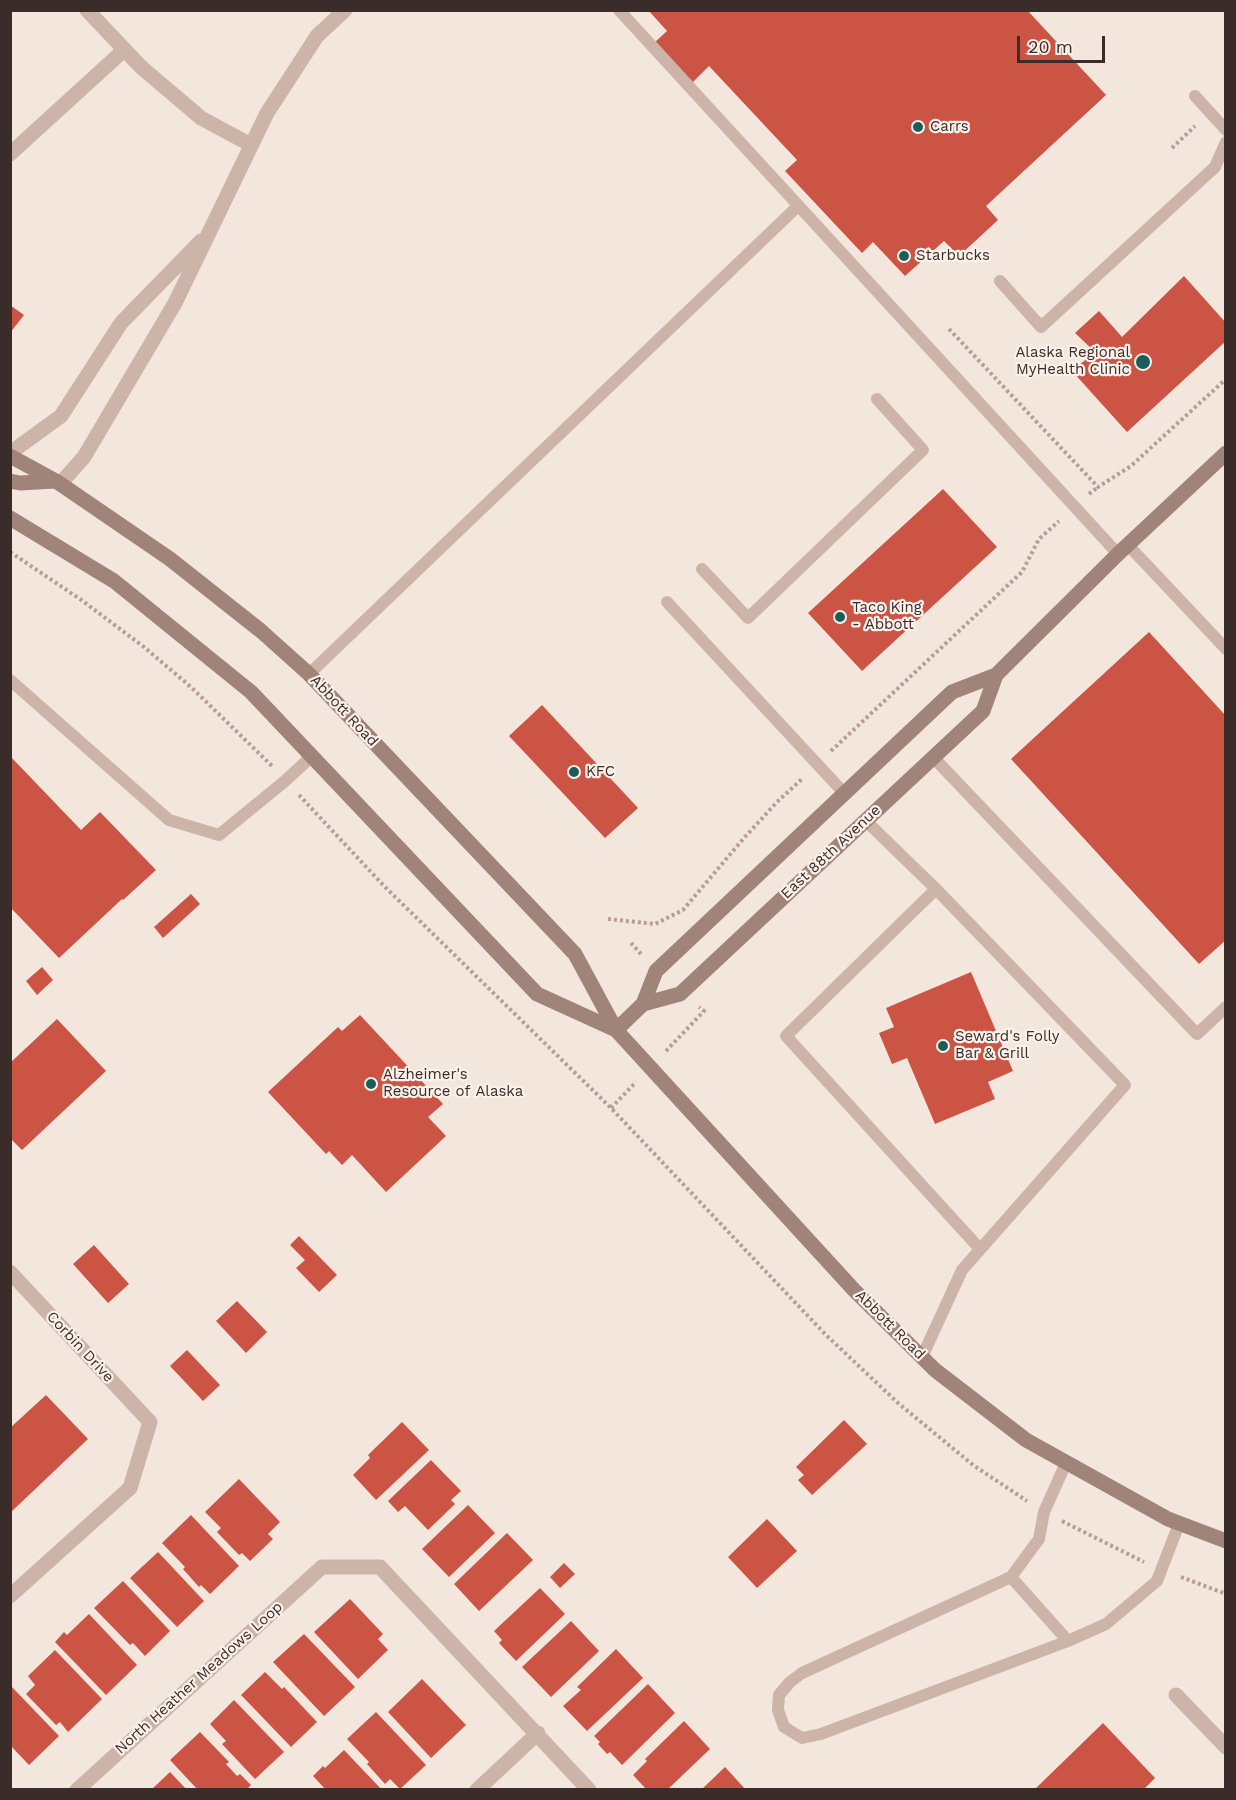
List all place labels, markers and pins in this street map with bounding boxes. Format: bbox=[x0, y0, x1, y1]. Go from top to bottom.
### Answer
place label: Carrs bbox=[930, 118, 969, 136]
marker: Carrs bbox=[911, 120, 925, 134]
place label: Starbucks bbox=[916, 247, 990, 265]
marker: Starbucks bbox=[897, 249, 911, 263]
place label: Alaska Regional MyHealth Clinic bbox=[1015, 344, 1130, 379]
marker: Alaska Regional MyHealth Clinic bbox=[1134, 353, 1152, 371]
place label: Taco King - Abbott bbox=[852, 599, 922, 634]
marker: Taco King - Abbott bbox=[833, 610, 847, 624]
place label: KFC bbox=[586, 763, 615, 781]
marker: KFC bbox=[567, 765, 581, 779]
place label: Seward's Folly Bar & Grill bbox=[955, 1028, 1059, 1063]
marker: Seward's Folly Bar & Grill bbox=[936, 1039, 950, 1053]
place label: Alzheimer's Resource of Alaska bbox=[383, 1066, 523, 1101]
marker: Alzheimer's Resource of Alaska bbox=[364, 1077, 378, 1091]

